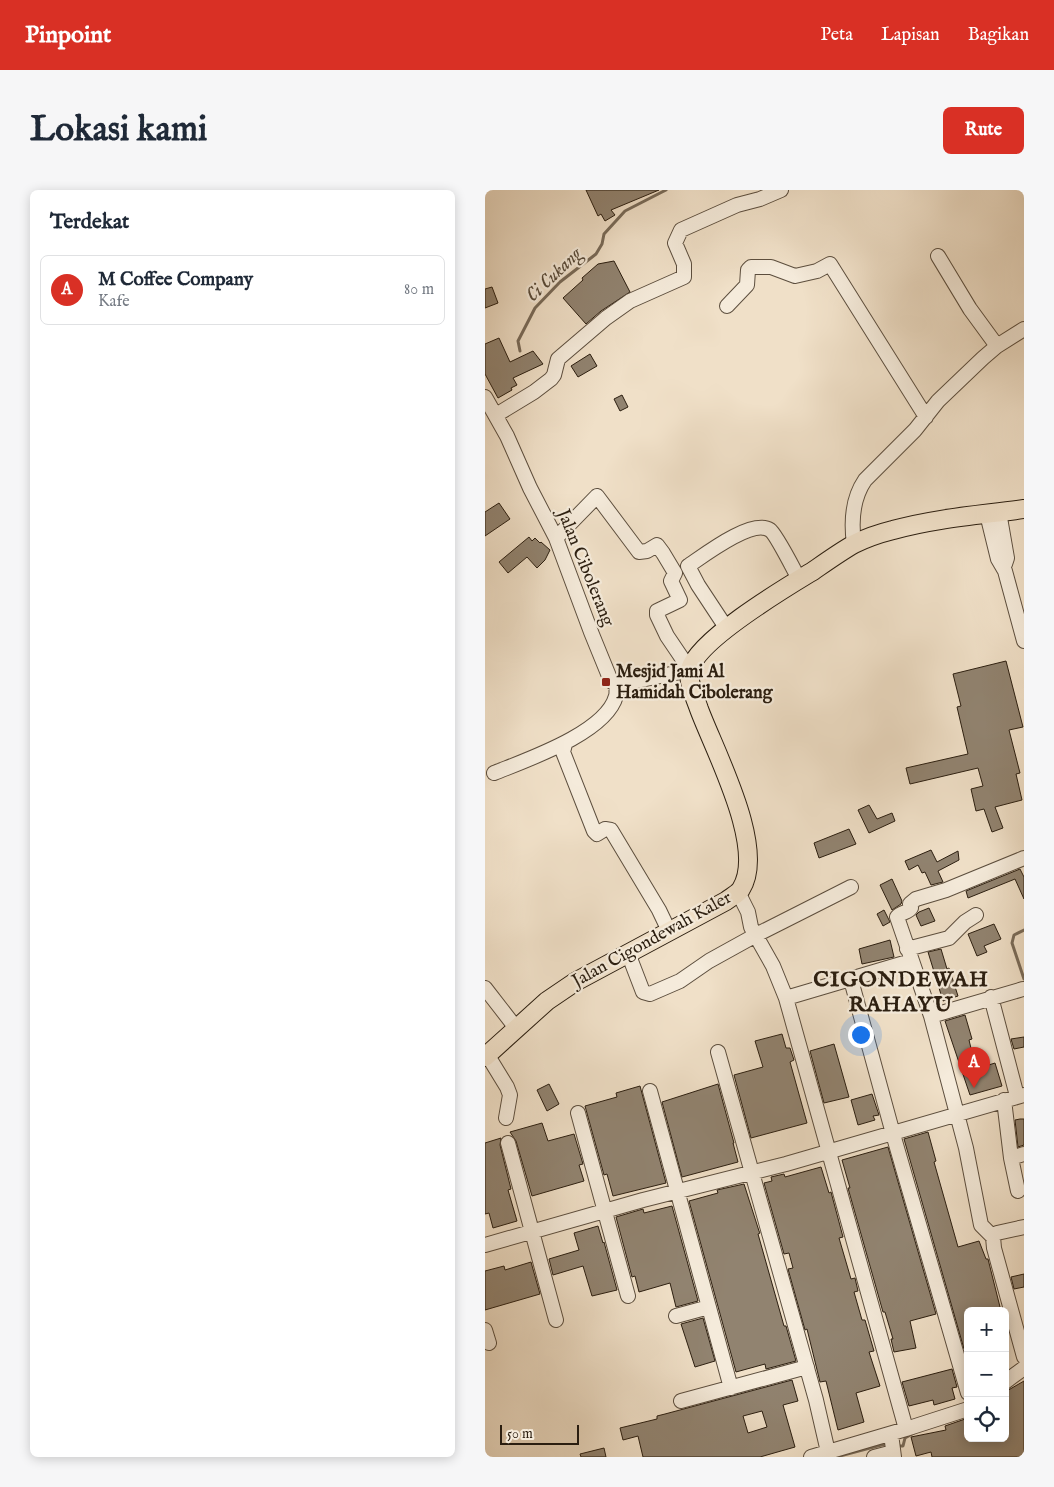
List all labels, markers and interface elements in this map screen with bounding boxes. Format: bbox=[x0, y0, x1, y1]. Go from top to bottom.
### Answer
text: Pinpoint bbox=[25, 20, 111, 51]
text: Peta bbox=[821, 24, 853, 47]
text: Lapisan bbox=[881, 24, 940, 47]
text: Bagikan bbox=[968, 24, 1029, 47]
button: Rute bbox=[943, 107, 1024, 154]
text: Lokasi kami bbox=[30, 108, 207, 153]
text: Terdekat bbox=[50, 209, 129, 236]
water label: Ci Cukang bbox=[521, 242, 588, 308]
text: M Coffee Company bbox=[98, 268, 253, 292]
text: A bbox=[62, 280, 72, 300]
text: 80 m bbox=[404, 280, 434, 300]
text: Kafe bbox=[98, 292, 130, 312]
street label: Jalan Cibolerang bbox=[550, 504, 619, 630]
place label: Mesjid Jami Al Hamidah Cibolerang bbox=[616, 661, 774, 705]
marker: Mesjid Jami Al Hamidah Cibolerang bbox=[600, 676, 612, 688]
street label: Jalan Cigondewah Kaler bbox=[566, 886, 736, 994]
district label: CIGONDEWAH RAHAYU bbox=[813, 966, 989, 1019]
your location bbox=[848, 1022, 874, 1048]
pin: A bbox=[958, 1047, 990, 1088]
map controls bbox=[964, 1307, 1009, 1442]
button: + bbox=[964, 1307, 1009, 1352]
button: − bbox=[964, 1352, 1009, 1397]
button: locate bbox=[964, 1397, 1009, 1442]
scale bar bbox=[500, 1422, 579, 1445]
text: 50 m bbox=[507, 1425, 533, 1443]

